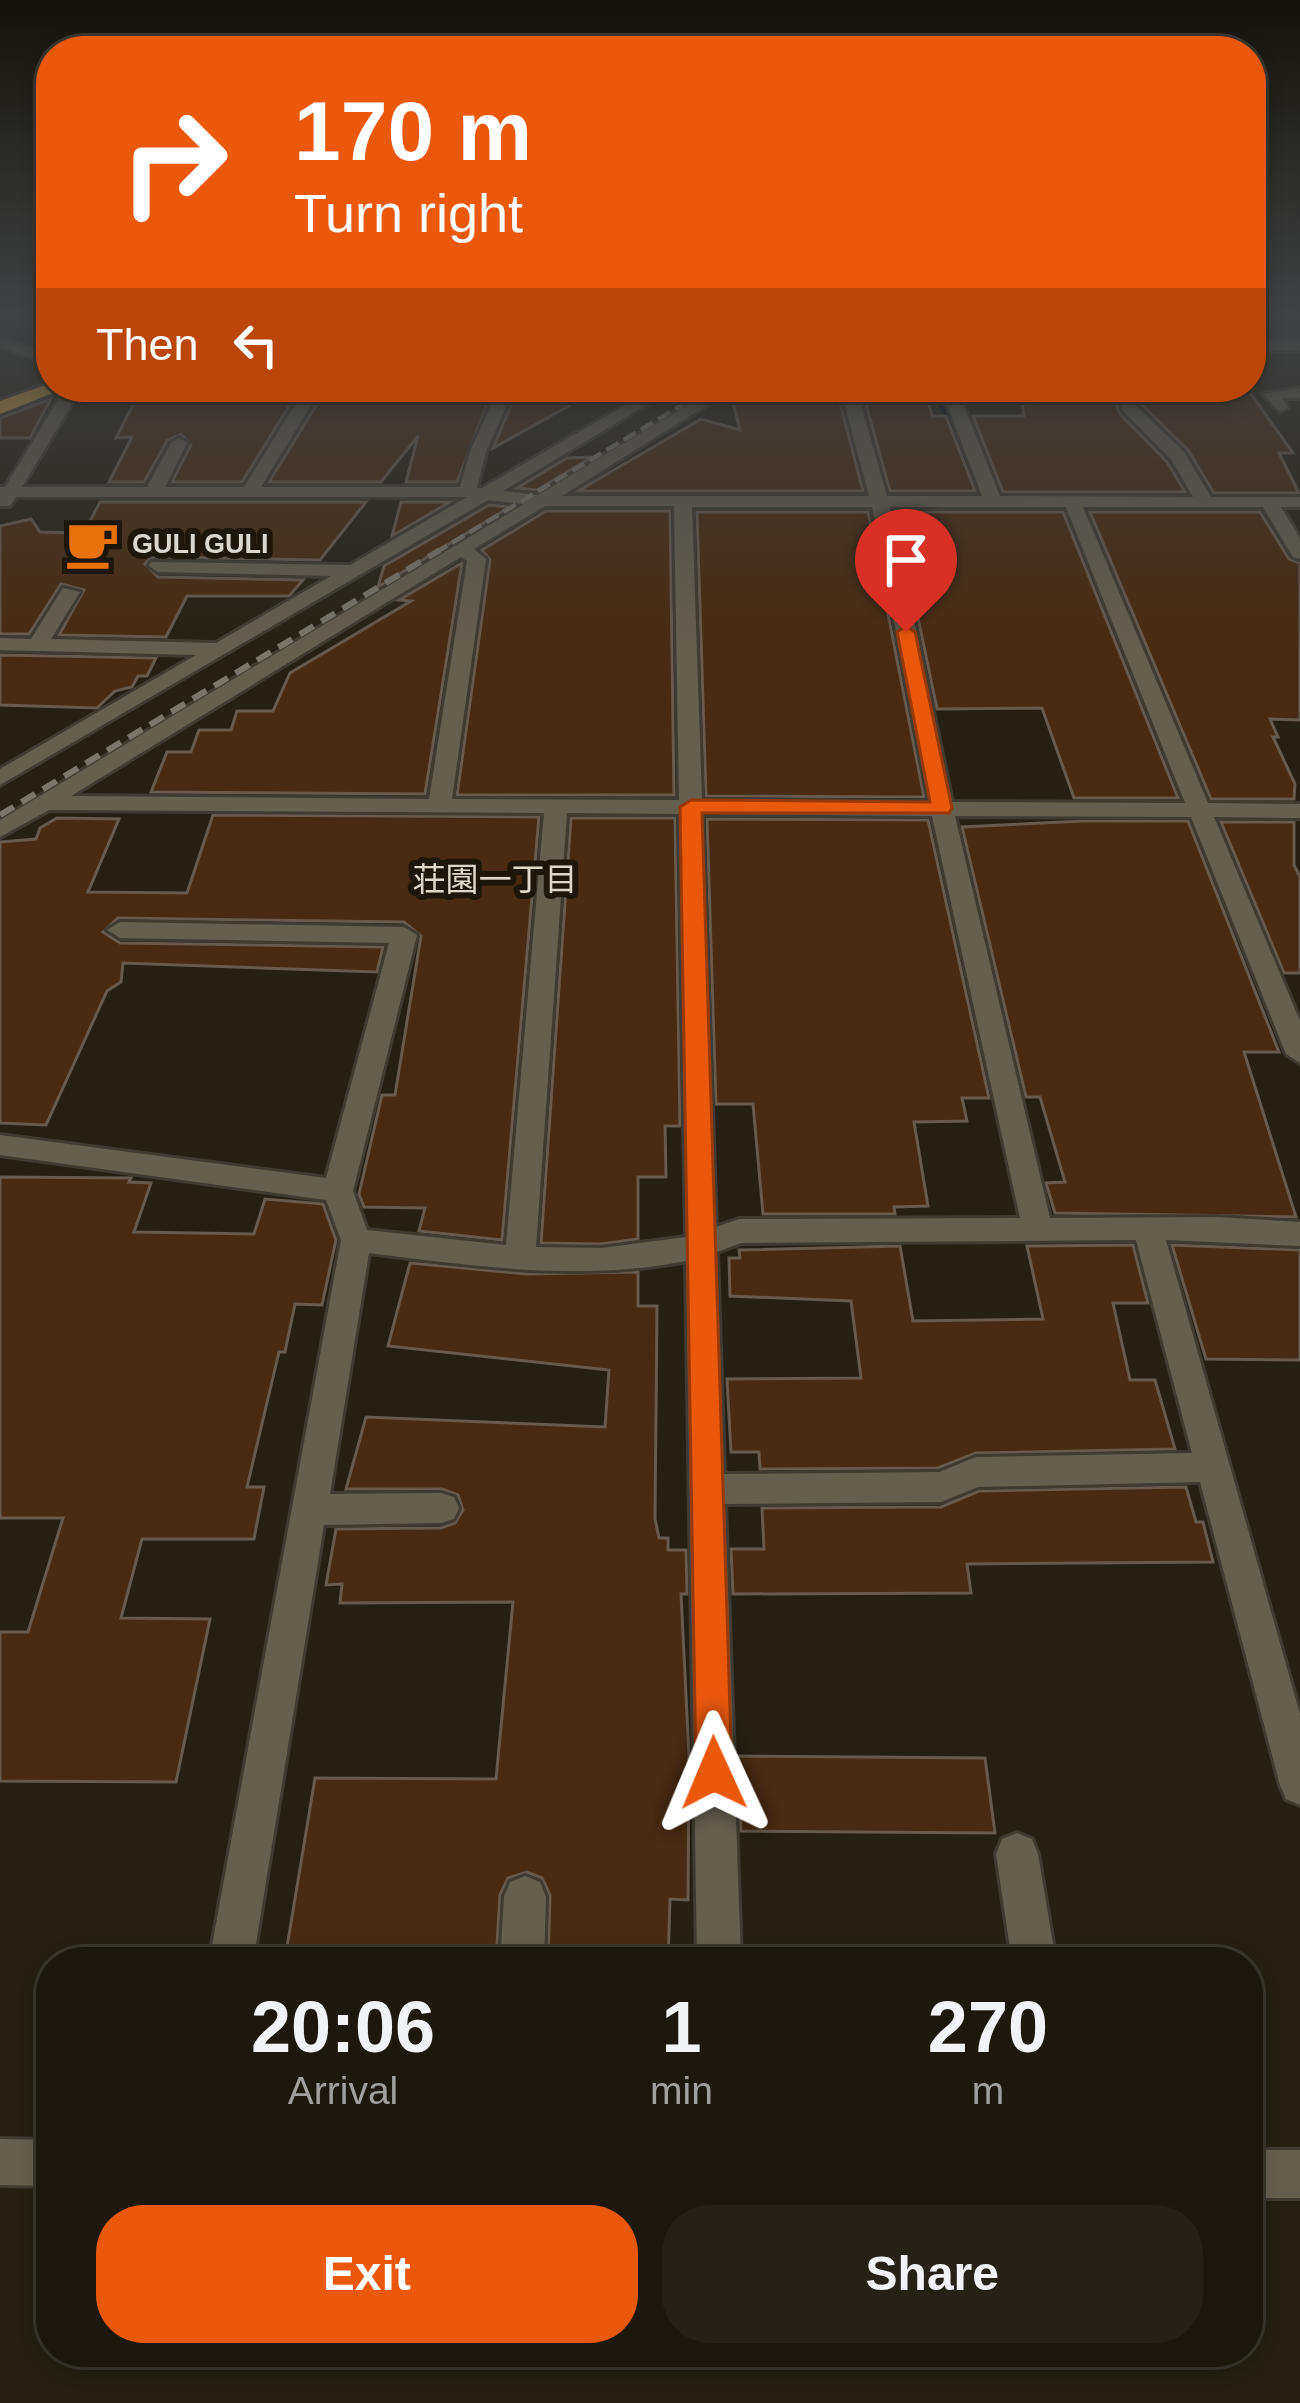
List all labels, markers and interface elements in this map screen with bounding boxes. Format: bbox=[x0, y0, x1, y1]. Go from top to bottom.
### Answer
icon: right bbox=[96, 84, 252, 240]
text: 170 m bbox=[294, 84, 532, 178]
text: Turn right bbox=[294, 183, 523, 243]
icon: left bbox=[223, 312, 289, 378]
text: Then bbox=[96, 319, 199, 370]
pin bbox=[855, 509, 957, 632]
cafe icon: GULI GULI bbox=[63, 515, 121, 573]
icon: arrive bbox=[873, 527, 939, 593]
place label: GULI GULI bbox=[132, 529, 269, 559]
district label: 荘園一丁目 bbox=[413, 861, 578, 898]
position arrow bbox=[651, 1710, 777, 1836]
text: 20:06 bbox=[251, 1987, 435, 2067]
text: 1 bbox=[661, 1987, 702, 2067]
text: 270 bbox=[928, 1987, 1048, 2067]
text: Arrival bbox=[288, 2069, 398, 2112]
text: min bbox=[650, 2069, 713, 2112]
text: m bbox=[972, 2069, 1004, 2112]
button: Exit bbox=[96, 2205, 638, 2343]
button: Share bbox=[662, 2205, 1203, 2343]

